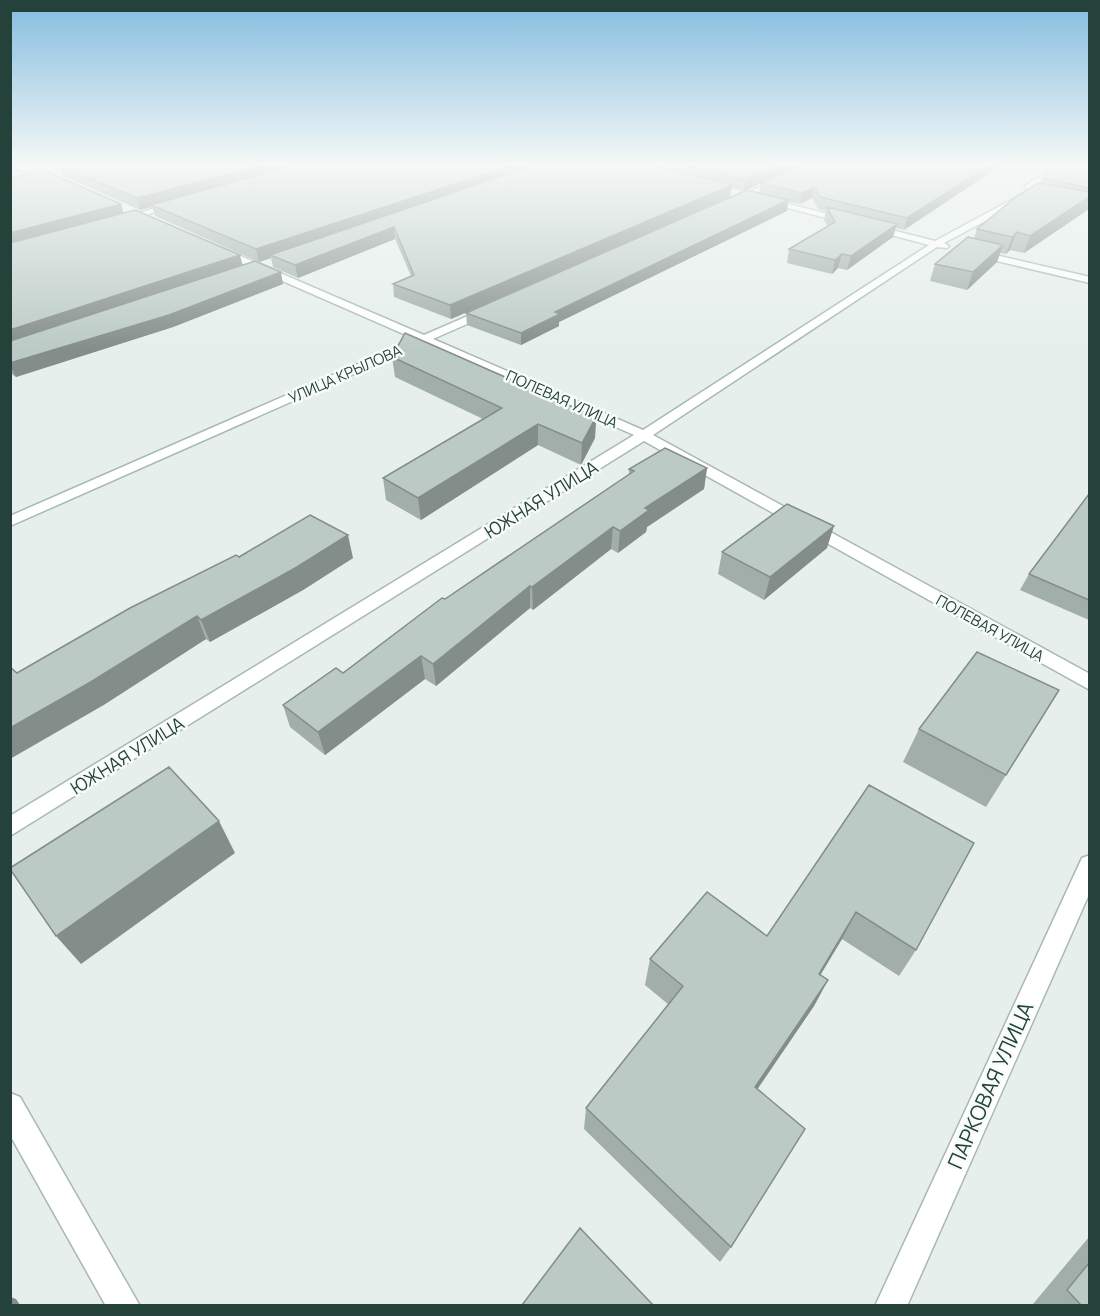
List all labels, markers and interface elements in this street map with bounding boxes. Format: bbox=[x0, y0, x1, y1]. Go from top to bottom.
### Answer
street label: УЛИЦА КРЫЛОВА bbox=[285, 339, 406, 408]
street label: ПОЛЕВАЯ УЛИЦА bbox=[503, 365, 622, 433]
street label: ЮЖНАЯ УЛИЦА bbox=[480, 454, 603, 543]
street label: ПОЛЕВАЯ УЛИЦА bbox=[932, 590, 1048, 667]
street label: ЮЖНАЯ УЛИЦА bbox=[66, 710, 189, 799]
street label: ПАРКОВАЯ УЛИЦА bbox=[941, 997, 1039, 1173]

